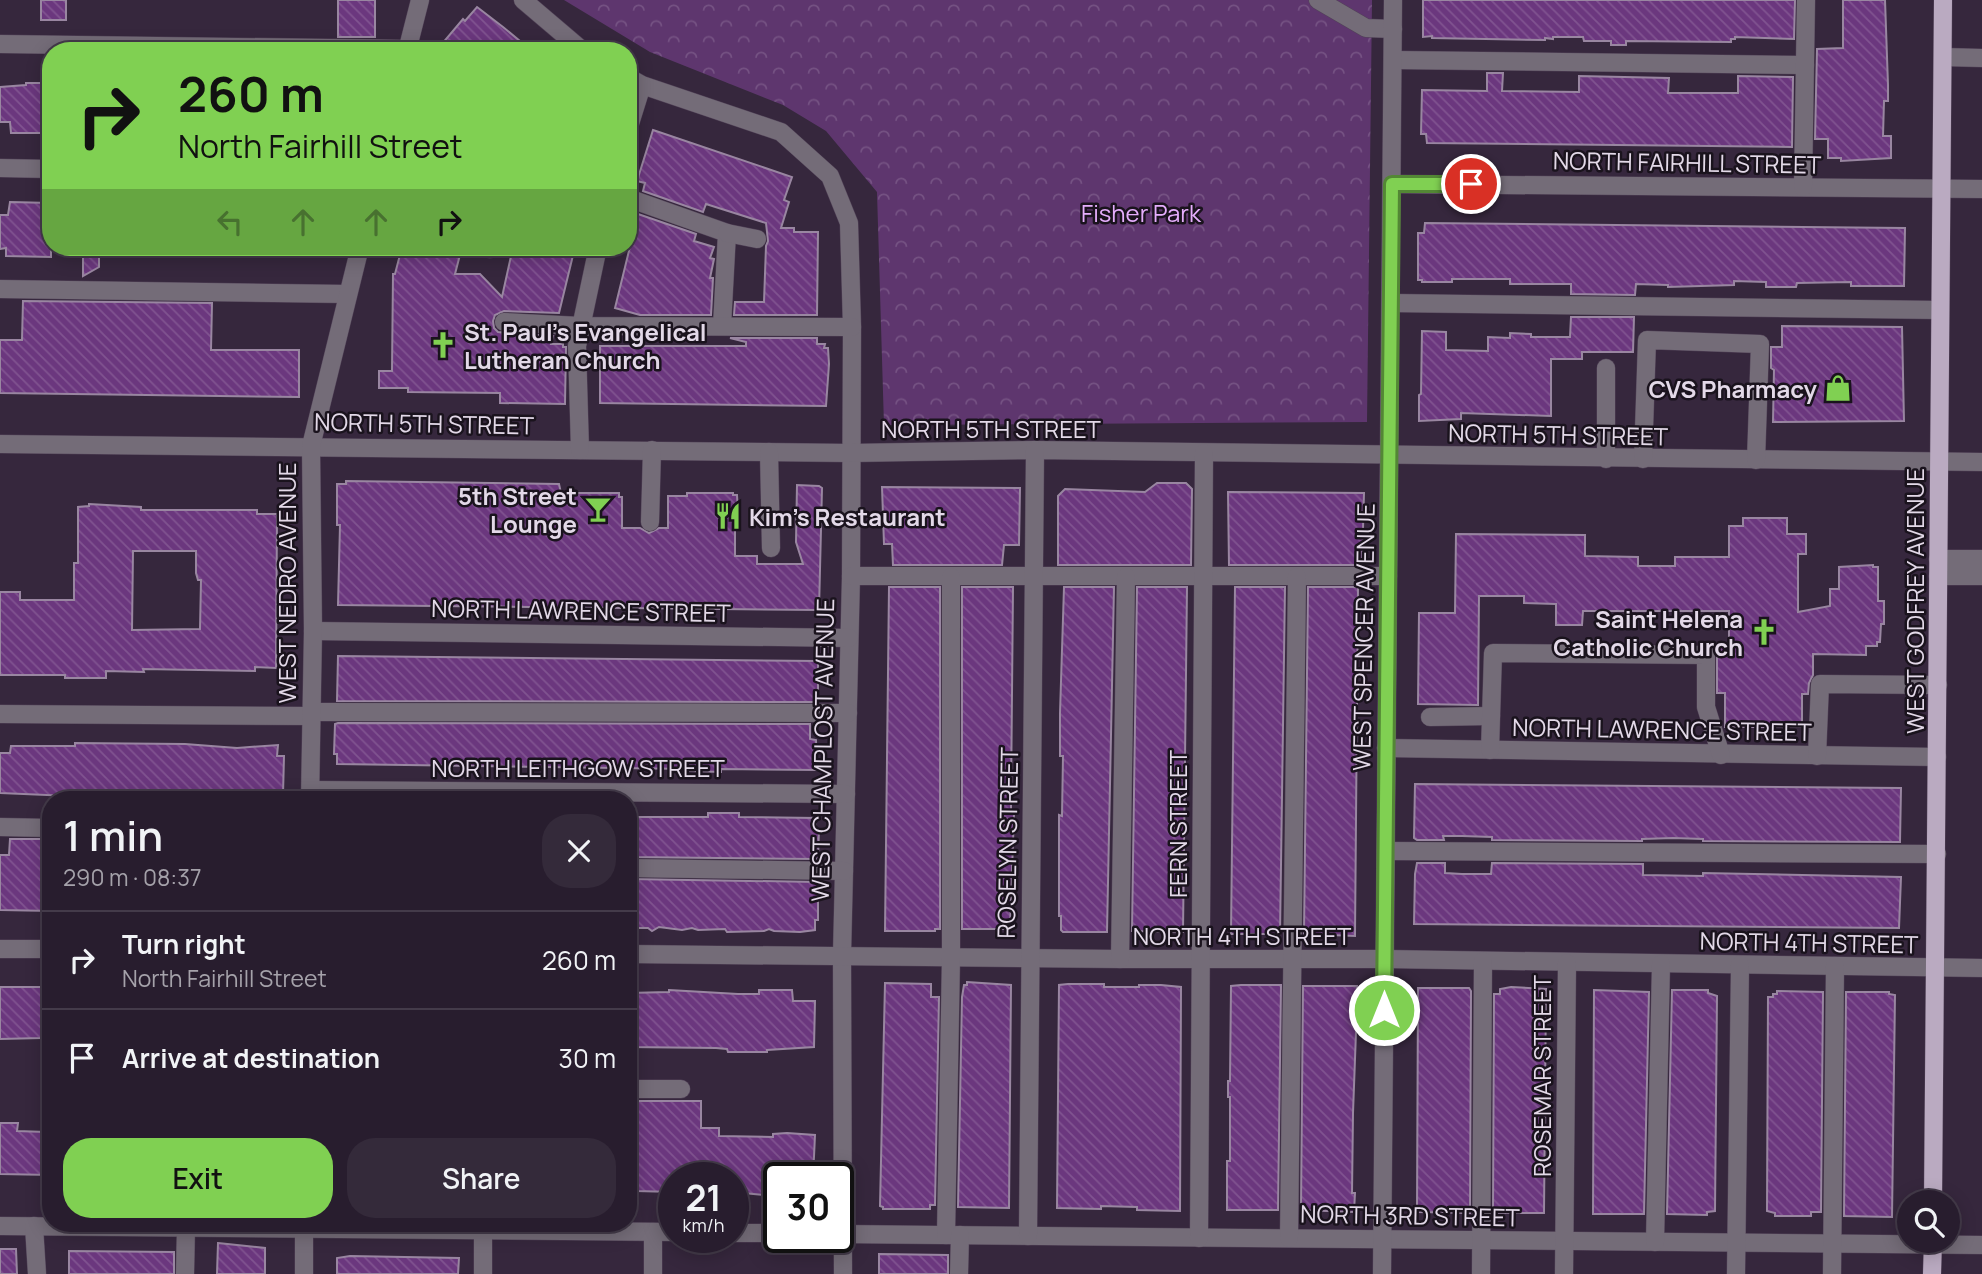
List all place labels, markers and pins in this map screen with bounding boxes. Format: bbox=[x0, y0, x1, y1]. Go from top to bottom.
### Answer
pin bbox=[1441, 154, 1501, 214]
place label: St. Paul's Evangelical Lutheran Church bbox=[464, 315, 707, 376]
church icon: St. Paul's Evangelical Lutheran Church bbox=[428, 330, 458, 360]
place label: CVS Pharmacy bbox=[1648, 372, 1818, 405]
shop icon: CVS Pharmacy bbox=[1823, 373, 1853, 403]
place label: 5th Street Lounge bbox=[458, 479, 577, 540]
bar icon: 5th Street Lounge bbox=[583, 494, 613, 524]
place label: Kim's Restaurant bbox=[749, 500, 946, 533]
restaurant icon: Kim's Restaurant bbox=[713, 501, 743, 531]
place label: Saint Helena Catholic Church bbox=[1553, 602, 1743, 663]
church icon: Saint Helena Catholic Church bbox=[1749, 617, 1779, 647]

